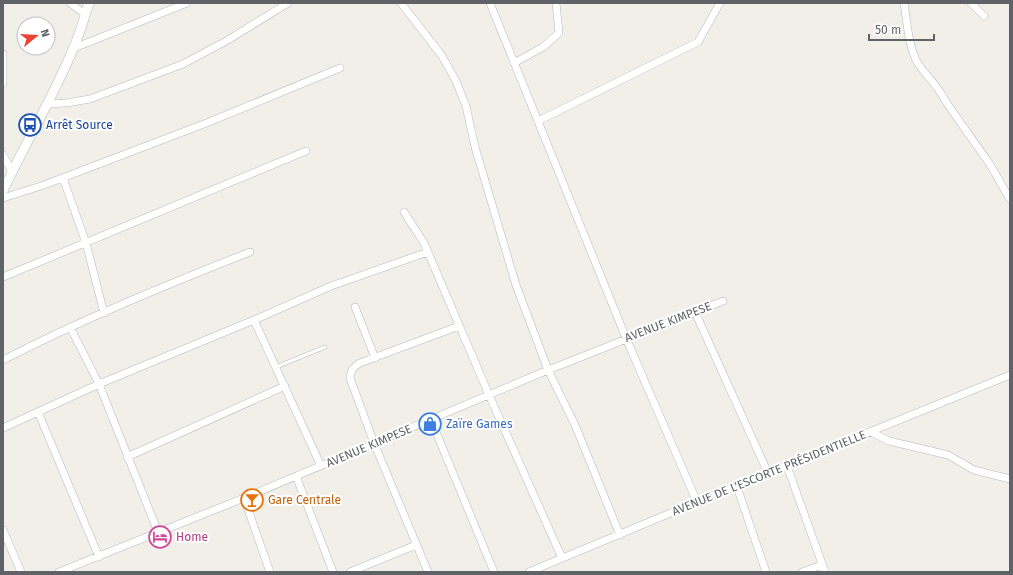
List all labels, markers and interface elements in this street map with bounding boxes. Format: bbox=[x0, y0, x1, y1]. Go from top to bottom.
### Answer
north arrow bbox=[16, 16, 56, 56]
scale bar bbox=[869, 16, 934, 42]
text: 50 m bbox=[875, 23, 901, 37]
text: N bbox=[38, 28, 52, 39]
bus stop icon: Arrêt Source bbox=[17, 112, 43, 138]
place label: Arrêt Source bbox=[46, 118, 113, 132]
street label: AVENUE KIMPESE bbox=[623, 299, 713, 345]
shop icon: Zaïre Games bbox=[417, 411, 443, 437]
place label: Zaïre Games bbox=[446, 417, 513, 431]
street label: AVENUE KIMPESE bbox=[324, 422, 414, 470]
street label: AVENUE DE L'ESCORTE PRÉSIDENTIELLE bbox=[669, 427, 868, 518]
bar icon: Gare Centrale bbox=[239, 487, 265, 513]
place label: Gare Centrale bbox=[268, 493, 341, 507]
hotel icon: Home bbox=[147, 524, 173, 550]
place label: Home bbox=[176, 530, 208, 544]

